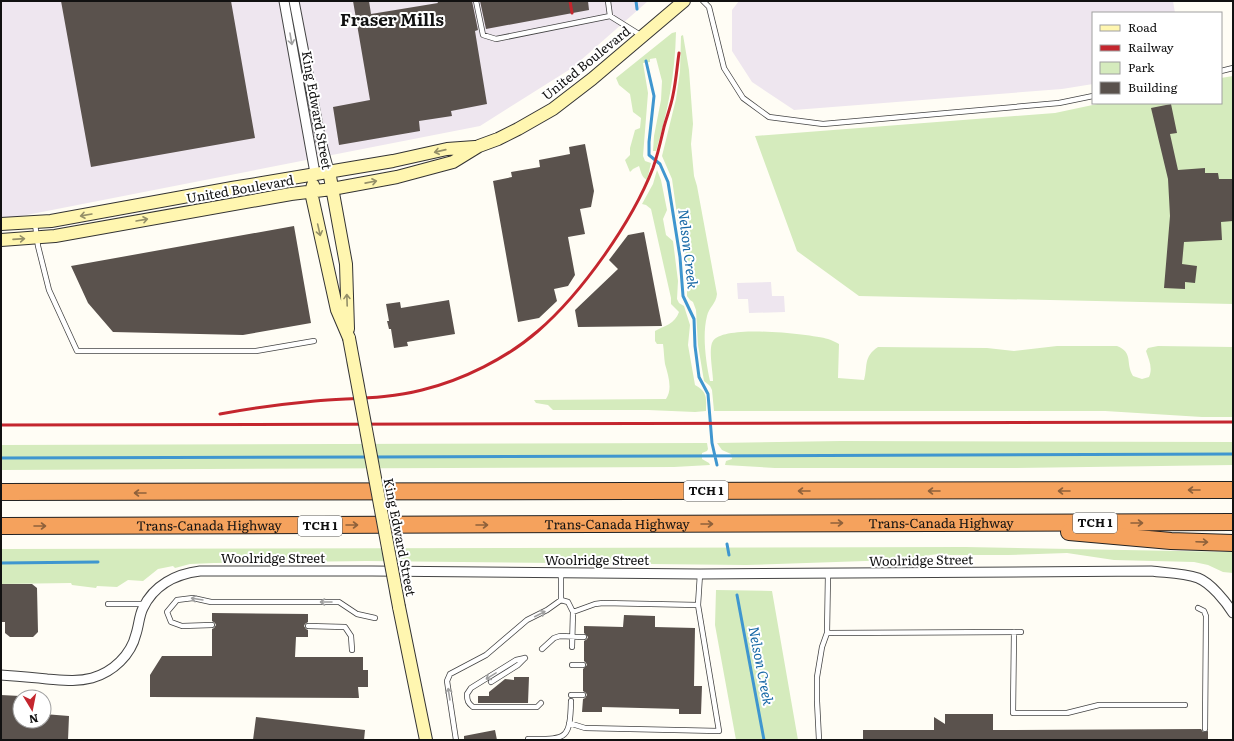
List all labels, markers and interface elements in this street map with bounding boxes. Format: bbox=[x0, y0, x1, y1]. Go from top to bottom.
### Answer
district label: Fraser Mills bbox=[340, 6, 444, 31]
legend bbox=[1092, 12, 1222, 104]
text: Road bbox=[1128, 18, 1158, 36]
street label: United Boulevard bbox=[537, 21, 634, 104]
one-way arrow bbox=[287, 32, 295, 45]
text: Railway bbox=[1128, 38, 1174, 56]
street label: King Edward Street bbox=[298, 49, 337, 172]
text: Park bbox=[1128, 58, 1155, 76]
text: Building bbox=[1128, 78, 1178, 96]
one-way arrow bbox=[434, 147, 447, 155]
street label: United Boulevard bbox=[185, 170, 295, 207]
one-way arrow bbox=[364, 178, 377, 186]
water label: Nelson Creek bbox=[674, 208, 704, 290]
one-way arrow bbox=[79, 211, 92, 219]
one-way arrow bbox=[135, 216, 148, 224]
one-way arrow bbox=[316, 223, 324, 236]
one-way arrow bbox=[12, 235, 25, 242]
one-way arrow bbox=[343, 294, 351, 307]
street label: King Edward Street bbox=[380, 476, 421, 599]
road number: TCH 1 bbox=[684, 481, 728, 501]
one-way arrow bbox=[1188, 486, 1201, 494]
one-way arrow bbox=[798, 487, 811, 495]
one-way arrow bbox=[928, 487, 941, 495]
one-way arrow bbox=[1058, 487, 1071, 495]
one-way arrow bbox=[134, 489, 147, 497]
street label: Trans-Canada Highway bbox=[868, 513, 1014, 532]
road number: TCH 1 bbox=[1073, 513, 1117, 533]
street label: Trans-Canada Highway bbox=[544, 514, 690, 533]
street label: Trans-Canada Highway bbox=[136, 515, 282, 535]
road number: TCH 1 bbox=[298, 516, 342, 536]
one-way arrow bbox=[830, 519, 843, 527]
one-way arrow bbox=[1130, 519, 1143, 527]
one-way arrow bbox=[700, 520, 713, 528]
one-way arrow bbox=[345, 521, 358, 529]
one-way arrow bbox=[475, 521, 488, 529]
one-way arrow bbox=[33, 522, 46, 530]
one-way arrow bbox=[1195, 538, 1208, 546]
street label: Woolridge Street bbox=[221, 548, 326, 567]
street label: Woolridge Street bbox=[869, 549, 974, 570]
street label: Woolridge Street bbox=[545, 550, 650, 569]
one-way arrow bbox=[190, 595, 203, 603]
one-way arrow bbox=[320, 598, 333, 606]
one-way arrow bbox=[534, 610, 546, 617]
water label: Nelson Creek bbox=[745, 625, 780, 707]
one-way arrow bbox=[486, 672, 497, 680]
one-way arrow bbox=[445, 688, 453, 701]
north arrow bbox=[12, 689, 52, 729]
text: N bbox=[28, 711, 40, 729]

